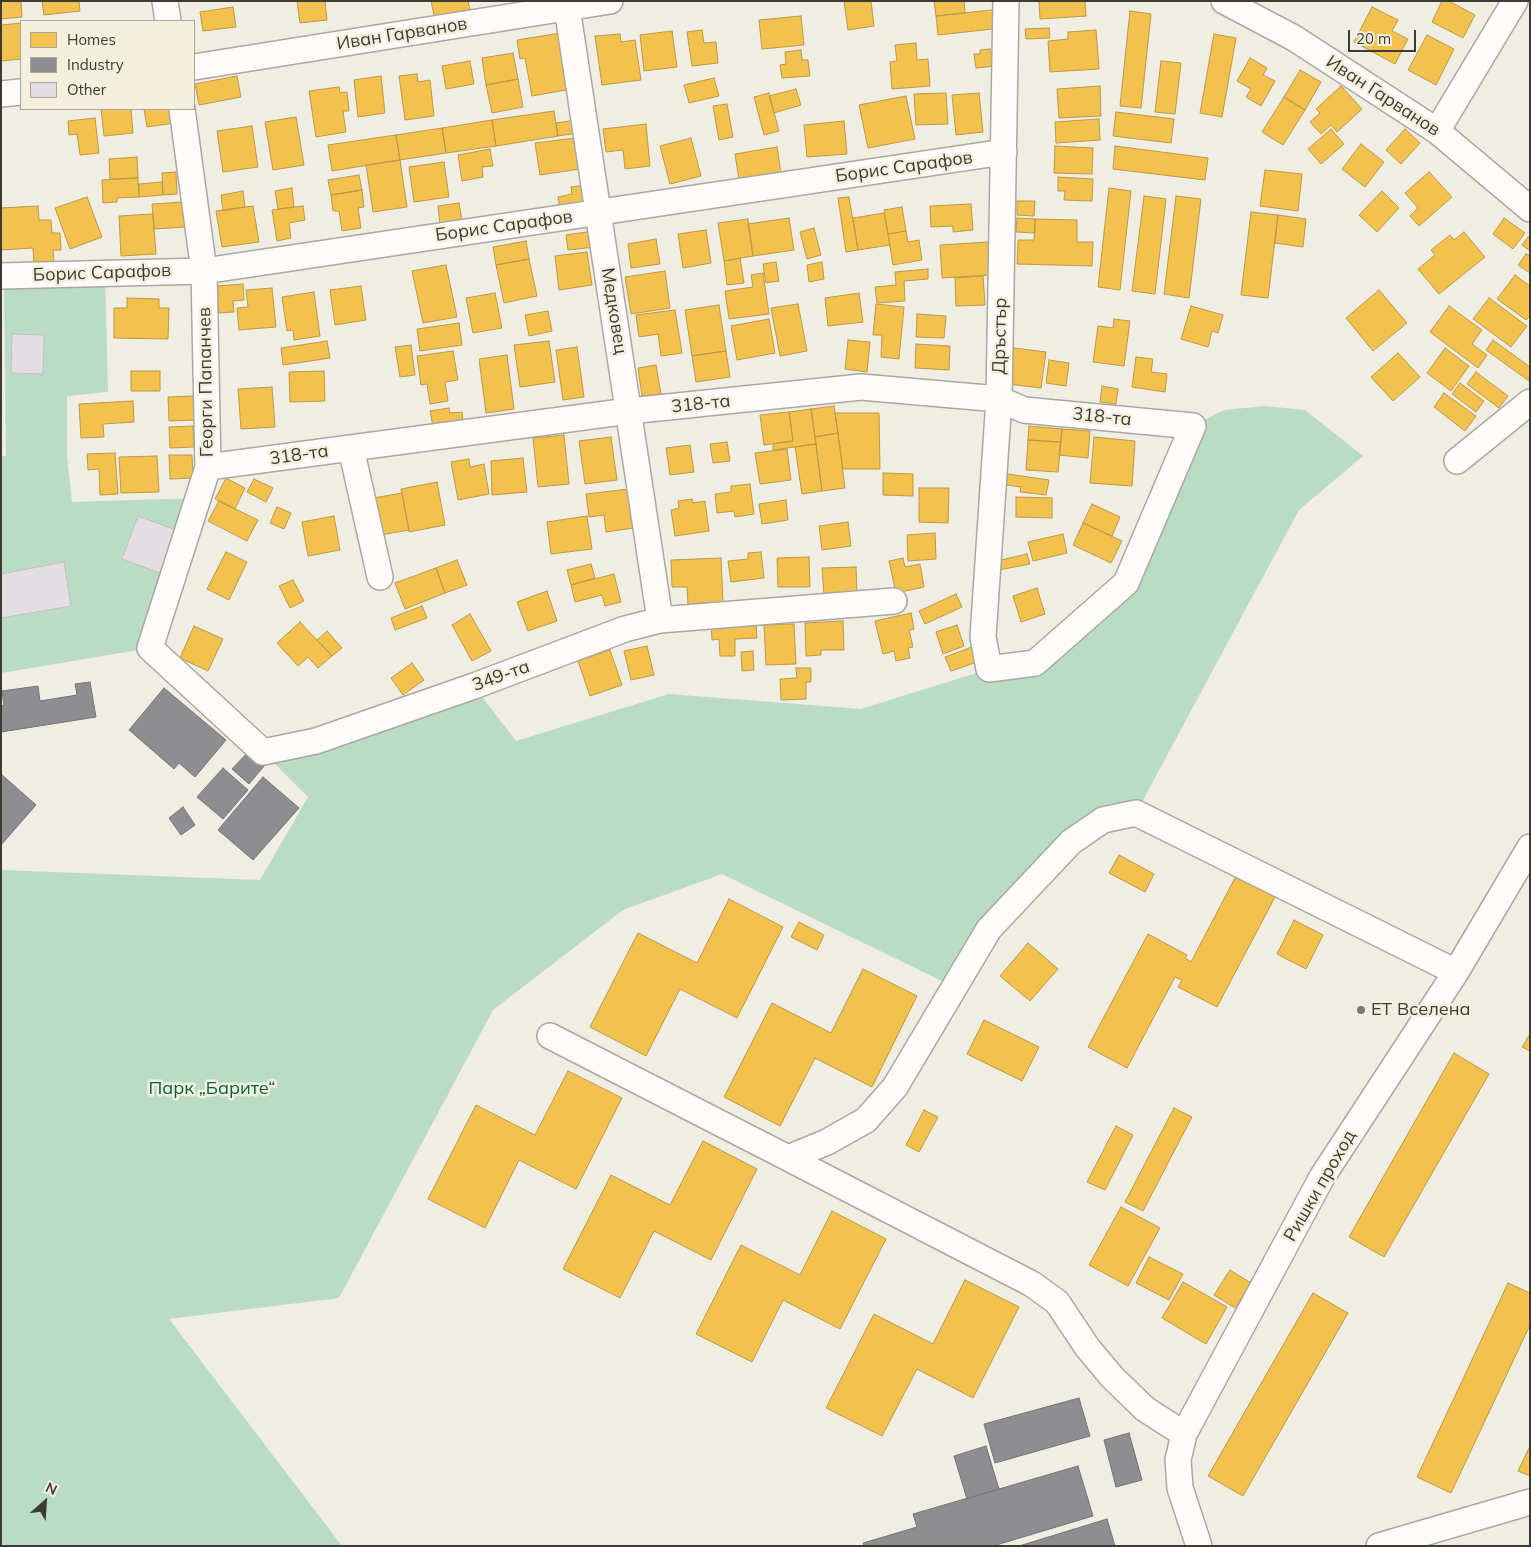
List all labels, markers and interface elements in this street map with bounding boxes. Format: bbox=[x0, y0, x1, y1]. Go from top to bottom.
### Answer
street label: Иван Гарванов bbox=[335, 13, 469, 55]
legend bbox=[20, 20, 195, 110]
scale bar bbox=[1351, 20, 1418, 52]
text: 20 m bbox=[1356, 29, 1391, 48]
text: Homes bbox=[67, 30, 116, 49]
street label: Иван Гарванов bbox=[1322, 51, 1444, 141]
text: Industry bbox=[67, 55, 124, 74]
text: Other bbox=[67, 80, 106, 99]
street label: Борис Сарафов bbox=[834, 147, 974, 187]
street label: Борис Сарафов bbox=[434, 206, 574, 246]
street label: Борис Сарафов bbox=[32, 260, 172, 286]
street label: Медковец bbox=[596, 266, 632, 356]
street label: Дръстър bbox=[989, 298, 1011, 374]
street label: Георги Папанчев bbox=[194, 307, 218, 457]
street label: 318-та bbox=[670, 390, 732, 418]
street label: 318-та bbox=[1071, 403, 1133, 431]
street label: 318-та bbox=[268, 440, 330, 470]
street label: 349-та bbox=[469, 656, 533, 696]
place label: ЕТ Вселена bbox=[1371, 999, 1471, 1021]
marker: ЕТ Вселена bbox=[1355, 1004, 1367, 1016]
park label: Парк „Барите“ bbox=[149, 1078, 275, 1100]
street label: Ришки проход bbox=[1279, 1126, 1361, 1246]
north arrow bbox=[20, 1477, 70, 1527]
text: N bbox=[43, 1478, 60, 1499]

